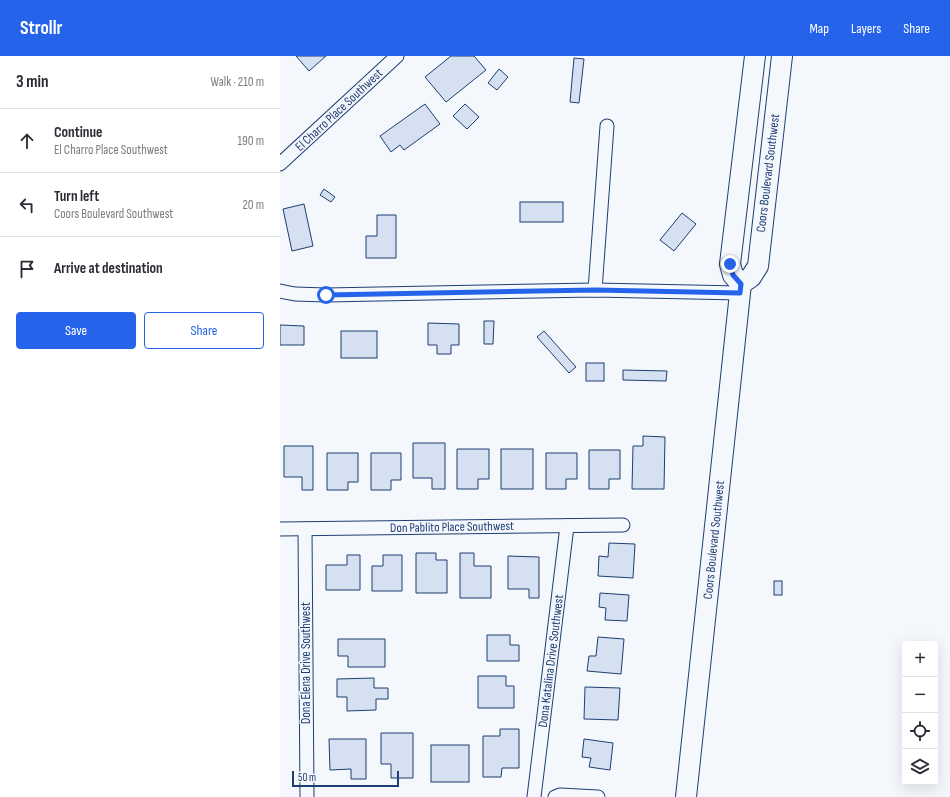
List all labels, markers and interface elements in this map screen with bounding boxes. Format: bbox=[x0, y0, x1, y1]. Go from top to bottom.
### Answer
text: Strollr bbox=[20, 17, 62, 40]
text: Map bbox=[809, 20, 829, 37]
text: Layers bbox=[851, 20, 881, 37]
text: Share bbox=[903, 20, 930, 37]
street label: El Charro Place Southwest bbox=[292, 65, 386, 155]
text: 3 min bbox=[16, 72, 49, 92]
text: Walk · 210 m bbox=[211, 74, 264, 90]
street label: Coors Boulevard Southwest bbox=[753, 113, 783, 233]
text: Continue bbox=[54, 123, 103, 142]
icon: ahead bbox=[16, 130, 38, 152]
text: 190 m bbox=[237, 133, 264, 149]
text: El Charro Place Southwest bbox=[54, 142, 168, 158]
text: Turn left bbox=[54, 187, 99, 206]
icon: left bbox=[16, 194, 38, 216]
text: 20 m bbox=[242, 197, 264, 213]
text: Coors Boulevard Southwest bbox=[54, 206, 173, 222]
route end bbox=[721, 255, 739, 273]
icon: arrive bbox=[16, 258, 38, 280]
text: Arrive at destination bbox=[54, 259, 163, 278]
route start bbox=[317, 286, 335, 304]
button: Save bbox=[16, 312, 136, 349]
button: Share bbox=[144, 312, 264, 349]
street label: Coors Boulevard Southwest bbox=[700, 480, 728, 600]
street label: Don Pablito Place Southwest bbox=[390, 518, 514, 536]
street label: Dona Katalina Drive Southwest bbox=[535, 594, 567, 728]
street label: Dona Elena Drive Southwest bbox=[298, 602, 314, 724]
map controls bbox=[902, 641, 938, 785]
button: + bbox=[902, 641, 938, 677]
button: − bbox=[902, 677, 938, 713]
button: locate bbox=[902, 713, 938, 749]
button: layers bbox=[902, 749, 938, 785]
scale bar bbox=[292, 769, 399, 788]
text: 50 m bbox=[298, 771, 316, 784]

